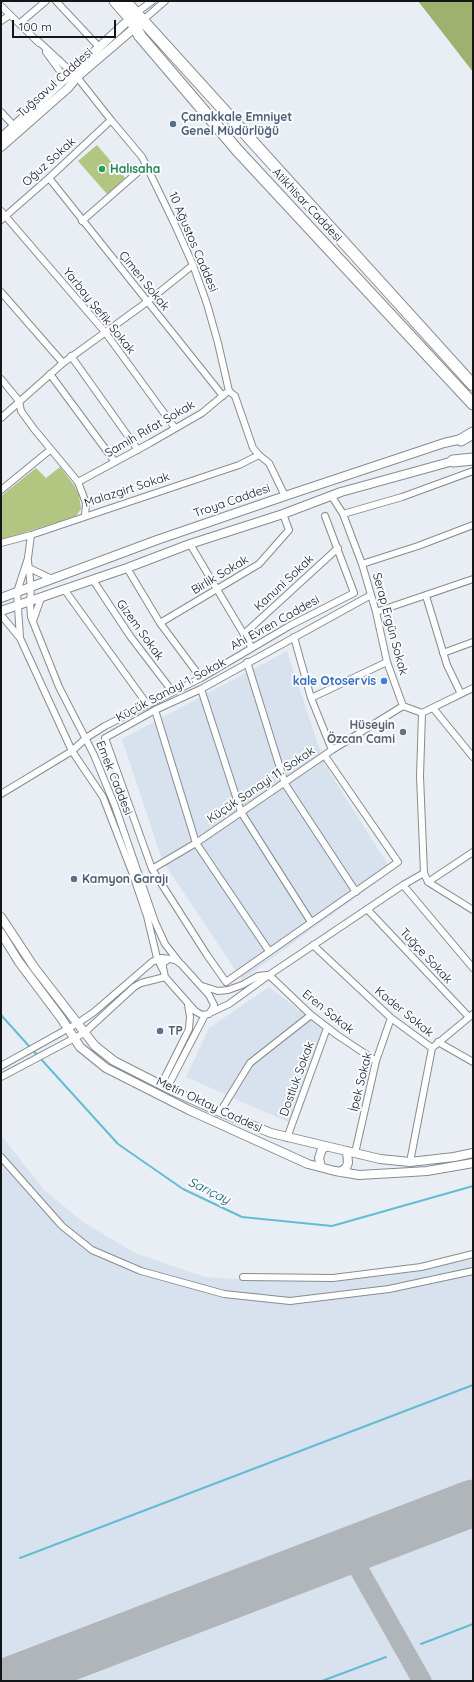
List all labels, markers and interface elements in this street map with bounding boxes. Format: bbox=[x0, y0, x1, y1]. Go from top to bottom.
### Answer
scale bar bbox=[14, 12, 118, 38]
text: 100 m bbox=[19, 19, 52, 34]
street label: Tuğsavul Caddesi bbox=[14, 45, 96, 121]
place label: Çanakkale Emniyet Genel Müdürlüğü bbox=[181, 110, 292, 138]
marker: Çanakkale Emniyet Genel Müdürlüğü bbox=[168, 119, 178, 129]
street label: Oğuz Sokak bbox=[19, 134, 79, 190]
place label: Halısaha bbox=[110, 162, 160, 176]
marker: Halısaha bbox=[97, 164, 107, 174]
street label: Atikhisar Caddesi bbox=[269, 165, 345, 245]
street label: 10 Ağustos Caddesi bbox=[165, 190, 221, 294]
street label: Çimen Sokak bbox=[116, 248, 172, 314]
street label: Yarbay Şefik Sokak bbox=[60, 265, 138, 357]
street label: Samih Rıfat Sokak bbox=[103, 397, 197, 461]
street label: Malazgirt Sokak bbox=[82, 469, 172, 511]
street label: Troya Caddesi bbox=[192, 481, 272, 521]
street label: Birlik Sokak bbox=[189, 552, 251, 598]
street label: Kanuni Sokak bbox=[251, 552, 317, 614]
street label: Serap Ergün Sokak bbox=[369, 571, 411, 677]
street label: Ahi Evren Caddesi bbox=[228, 593, 322, 653]
street label: Gizem Sokak bbox=[113, 597, 167, 663]
street label: Küçük Sanayi 1. Sokak bbox=[114, 655, 228, 725]
place label: kale Otoservis bbox=[293, 674, 376, 688]
marker: kale Otoservis bbox=[379, 676, 389, 686]
place label: Hüseyin Özcan Cami bbox=[327, 718, 395, 746]
marker: Hüseyin Özcan Cami bbox=[398, 727, 408, 737]
street label: Emek Caddesi bbox=[93, 739, 135, 817]
street label: Küçük Sanayi 11. Sokak bbox=[204, 744, 318, 826]
place label: Kamyon Garajı bbox=[82, 872, 168, 886]
marker: Kamyon Garajı bbox=[69, 874, 79, 884]
street label: Tuğçe Sokak bbox=[397, 925, 455, 987]
street label: Kader Sokak bbox=[372, 984, 436, 1040]
street label: Eren Sokak bbox=[299, 987, 357, 1037]
place label: TP bbox=[168, 1024, 183, 1038]
marker: TP bbox=[155, 1026, 165, 1036]
street label: Dostluk Sokak bbox=[277, 1039, 317, 1119]
street label: İpek Sokak bbox=[347, 1051, 375, 1113]
street label: Metin Oktay Caddesi bbox=[154, 1074, 264, 1136]
water label: Sarıçay bbox=[185, 1174, 233, 1208]

